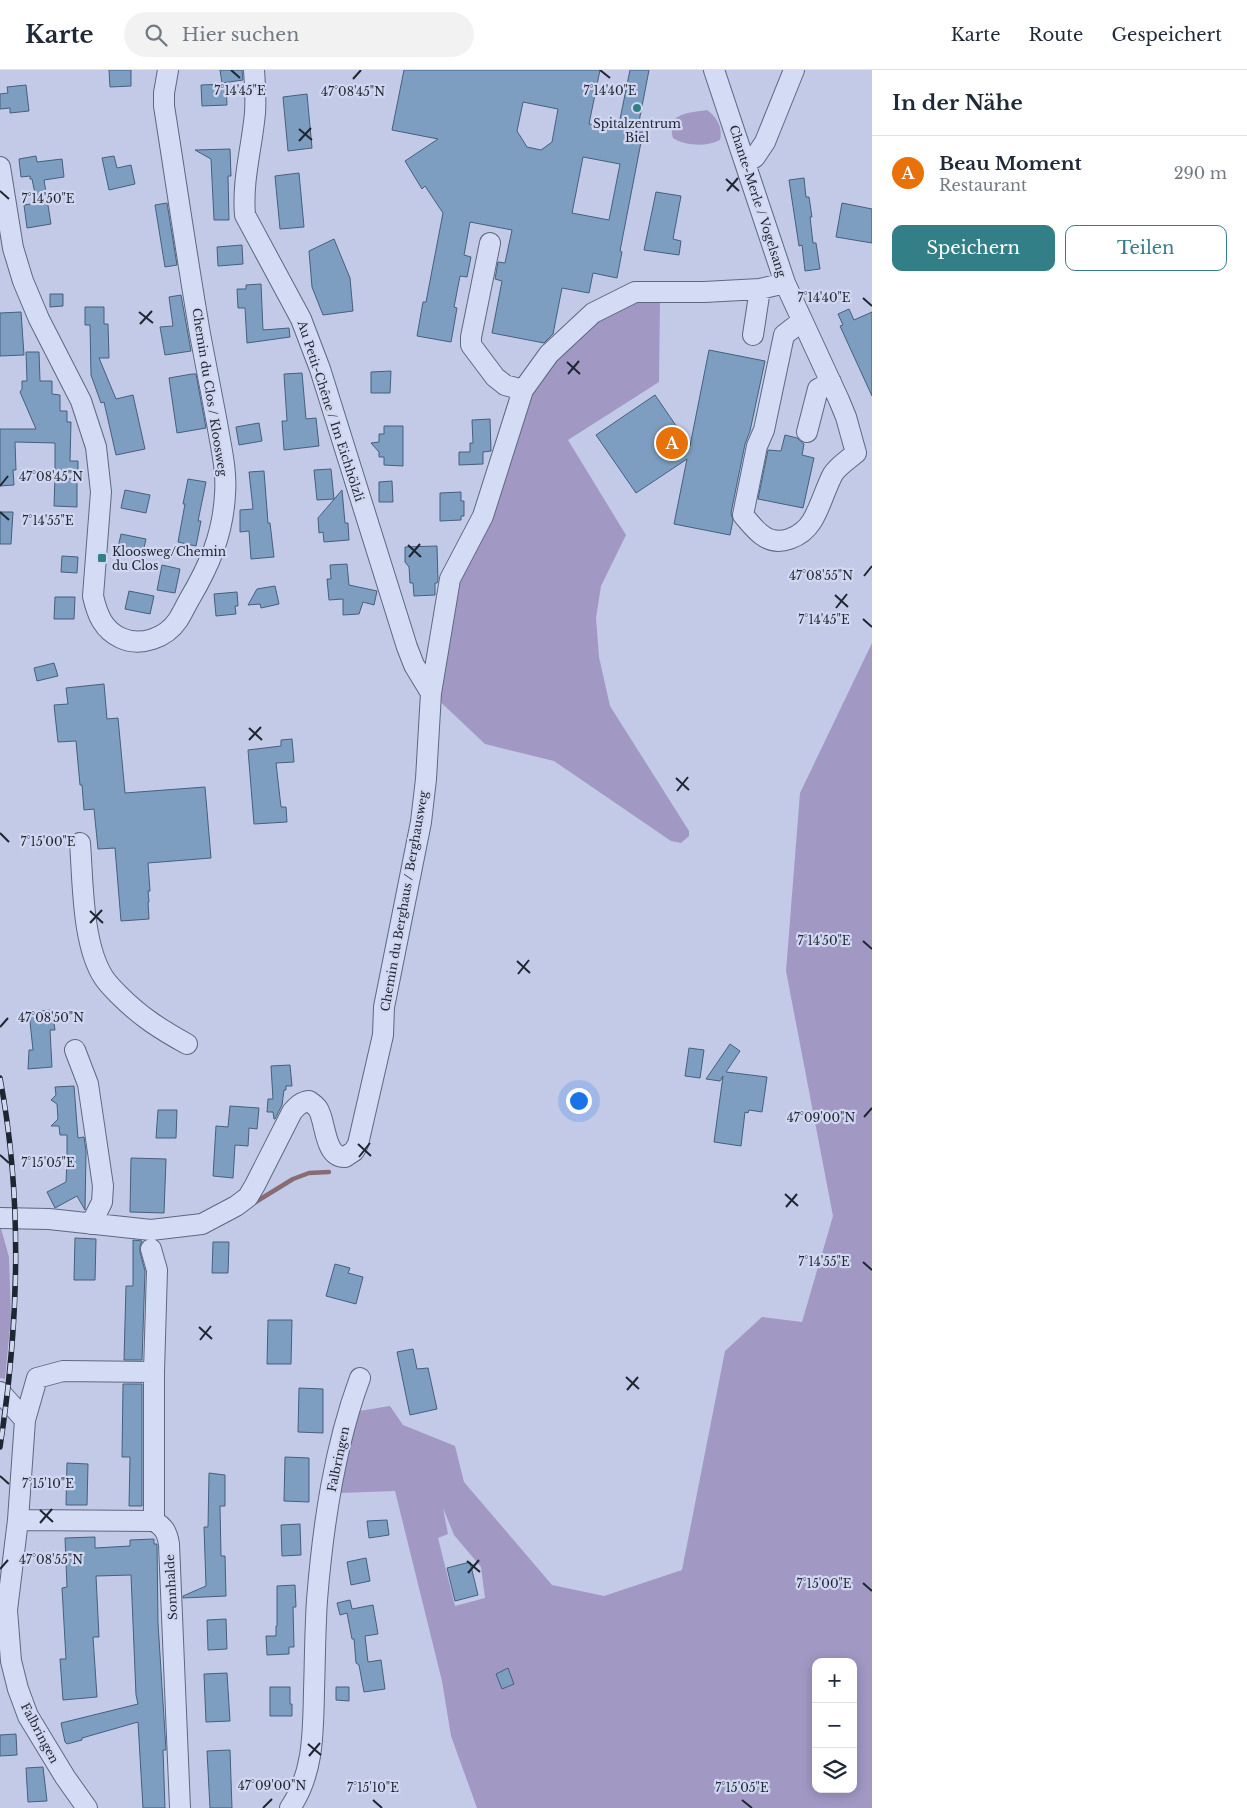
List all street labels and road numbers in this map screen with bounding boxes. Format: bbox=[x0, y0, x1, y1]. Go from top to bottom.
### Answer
street label: Chante-Merle / Vogelsang bbox=[726, 123, 790, 280]
street label: Chemin du Clos / Kloosweg bbox=[189, 307, 231, 478]
street label: Au Petit-Chêne / Im Eichhölzli bbox=[294, 318, 367, 503]
street label: Chemin du Berghaus / Berghausweg bbox=[377, 789, 431, 1012]
street label: Falbringen bbox=[324, 1425, 352, 1493]
street label: Sonnhalde bbox=[162, 1554, 180, 1620]
street label: Falbringen bbox=[18, 1700, 62, 1766]

